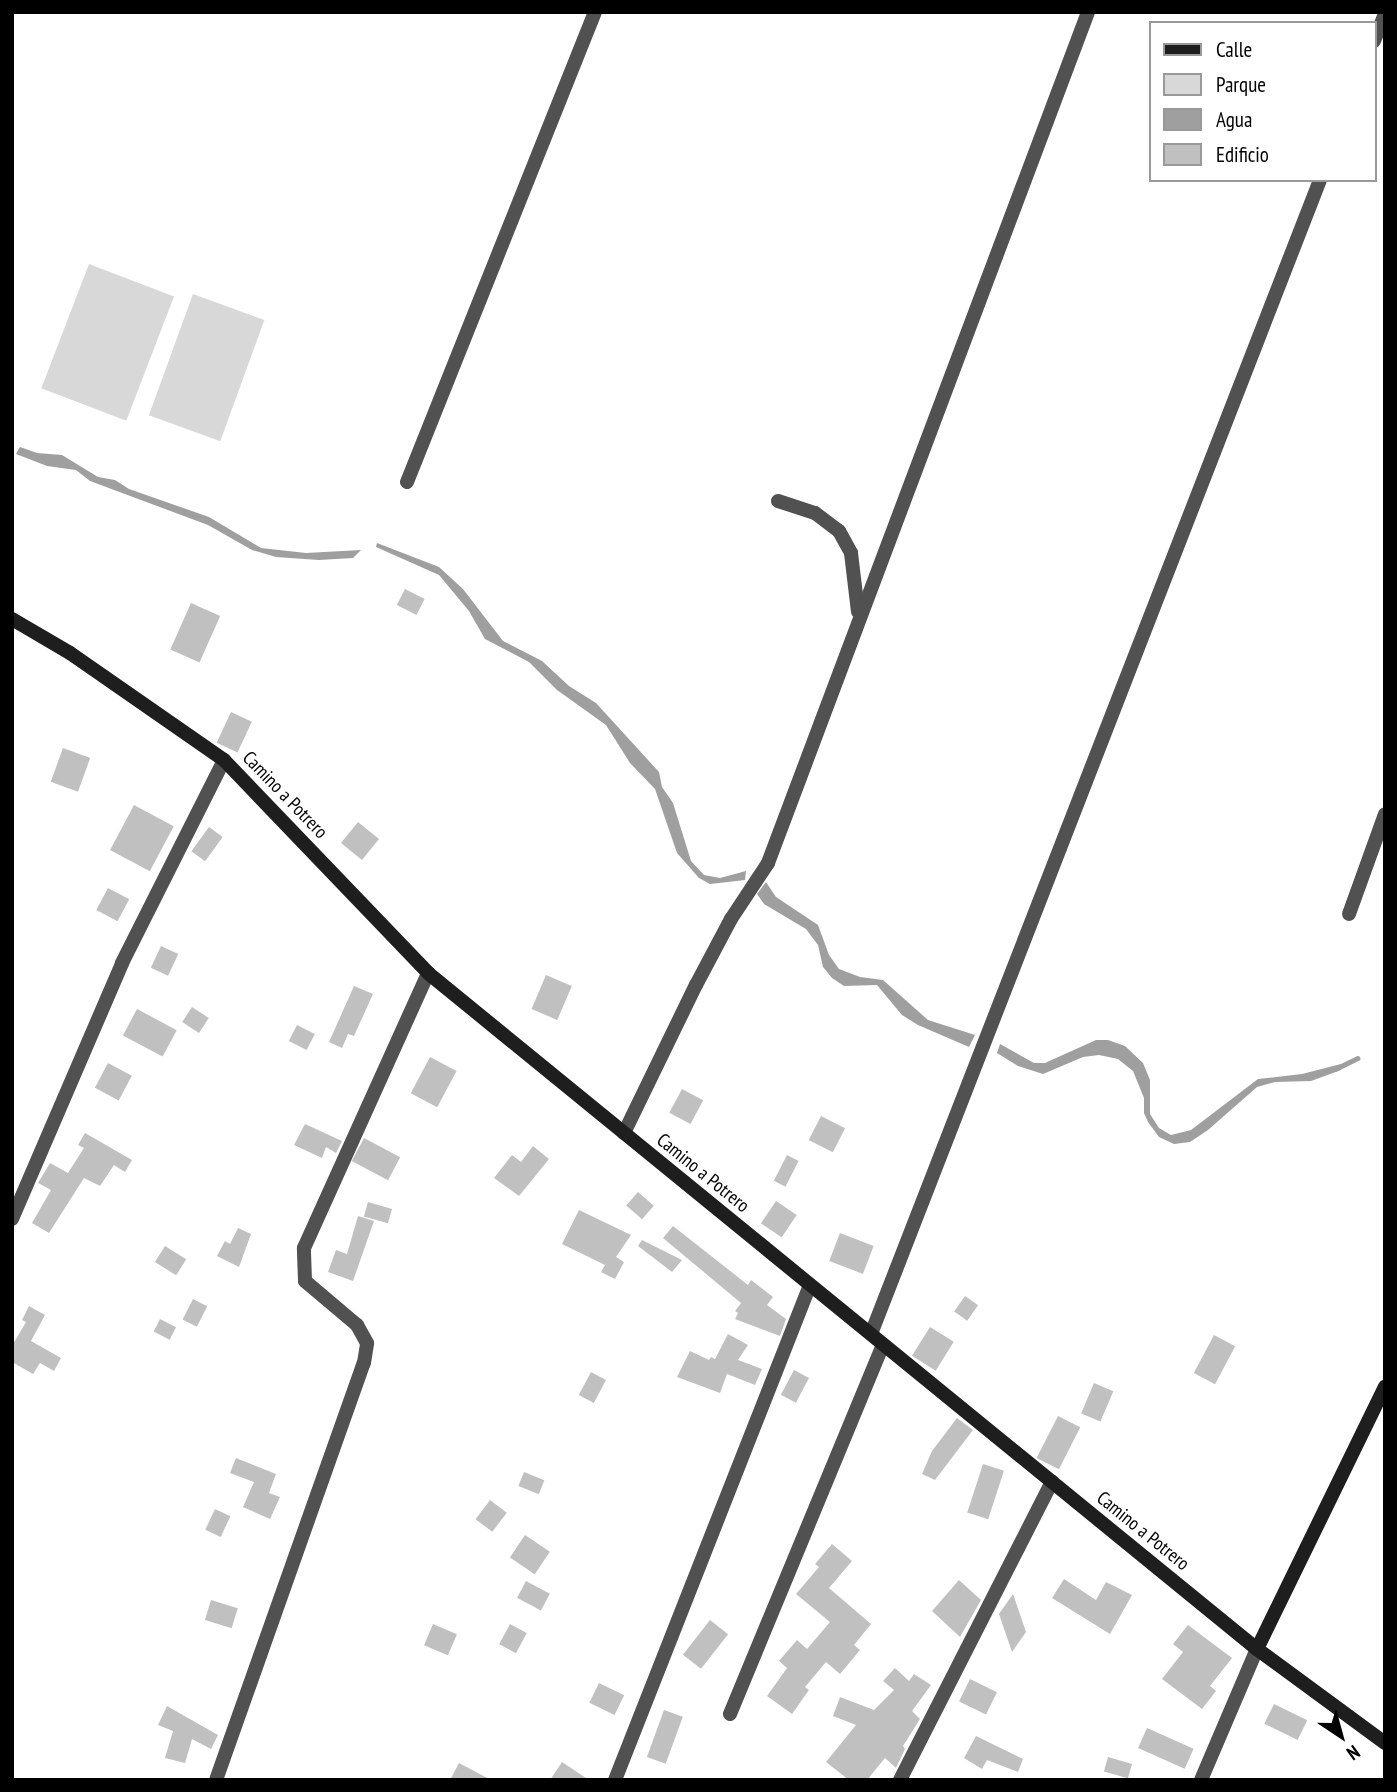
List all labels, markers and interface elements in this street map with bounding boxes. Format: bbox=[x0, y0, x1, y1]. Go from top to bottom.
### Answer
legend bbox=[1148, 21, 1376, 182]
text: Calle bbox=[1216, 36, 1252, 63]
text: Parque bbox=[1216, 71, 1266, 98]
text: Agua bbox=[1216, 106, 1252, 133]
text: Edificio bbox=[1216, 141, 1269, 168]
street label: Camino a Potrero bbox=[238, 747, 332, 843]
street label: Camino a Potrero bbox=[652, 1129, 754, 1217]
street label: Camino a Potrero bbox=[1092, 1487, 1194, 1575]
north arrow bbox=[1306, 1701, 1376, 1771]
text: N bbox=[1342, 1740, 1365, 1766]

